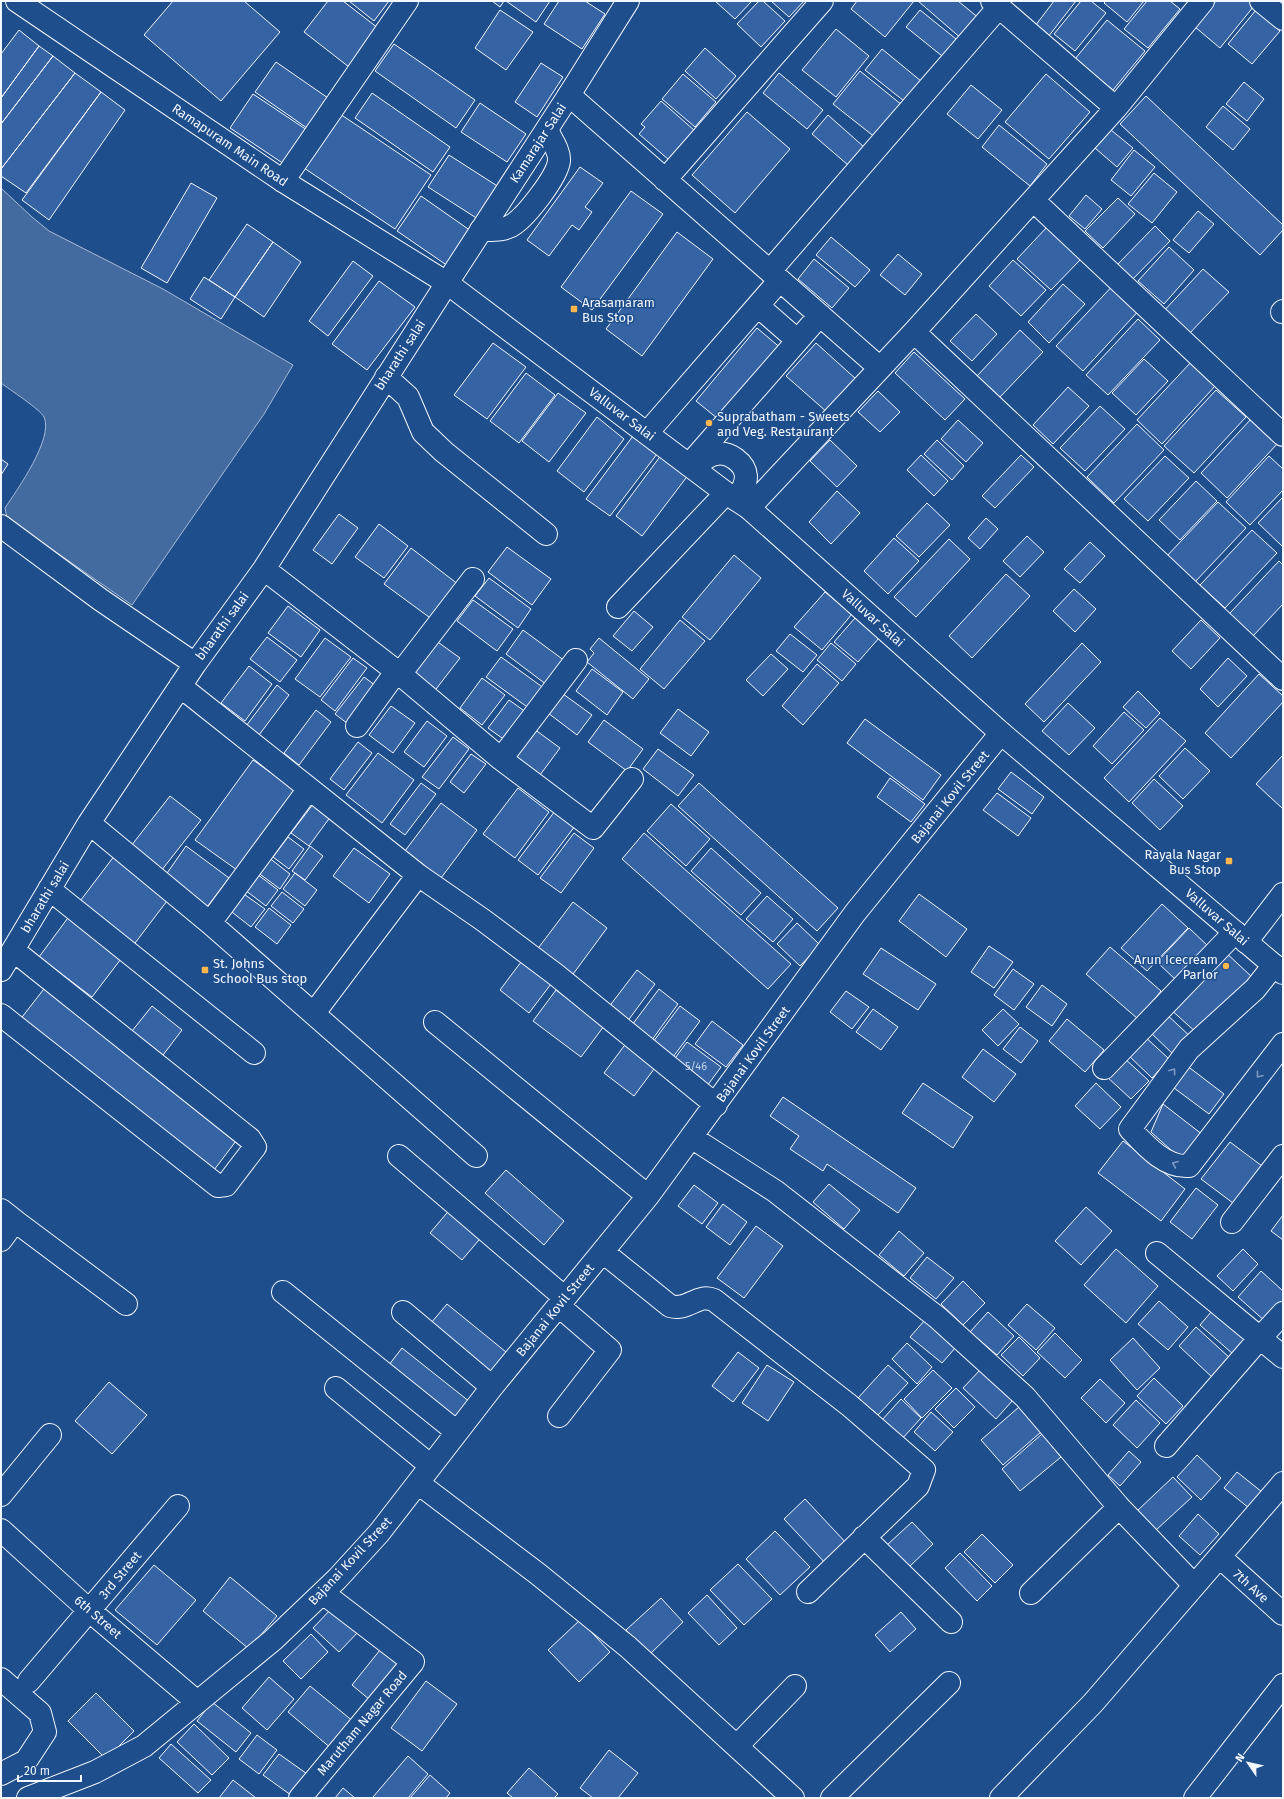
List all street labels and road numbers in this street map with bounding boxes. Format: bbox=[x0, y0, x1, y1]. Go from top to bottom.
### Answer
street label: Kamarajar Salai bbox=[507, 100, 569, 186]
street label: Ramapuram Main Road bbox=[169, 101, 291, 189]
street label: bharathi salai bbox=[372, 317, 428, 393]
street label: Valluvar Salai bbox=[586, 384, 658, 444]
street label: Valluvar Salai bbox=[839, 586, 907, 650]
street label: bharathi salai bbox=[192, 589, 252, 663]
street label: Bajanai Kovil Street bbox=[908, 747, 992, 846]
street label: bharathi salai bbox=[18, 858, 72, 936]
street label: Valluvar Salai bbox=[1182, 885, 1252, 949]
street label: Bajanai Kovil Street bbox=[713, 1003, 793, 1105]
street label: Bajanai Kovil Street bbox=[513, 1260, 597, 1359]
street label: Bajanai Kovil Street bbox=[305, 1514, 395, 1608]
street label: 3rd Street bbox=[96, 1548, 144, 1602]
street label: 7th Ave bbox=[1230, 1566, 1272, 1606]
street label: 6th Street bbox=[71, 1592, 125, 1642]
street label: Marutham Nagar Road bbox=[314, 1668, 410, 1778]

